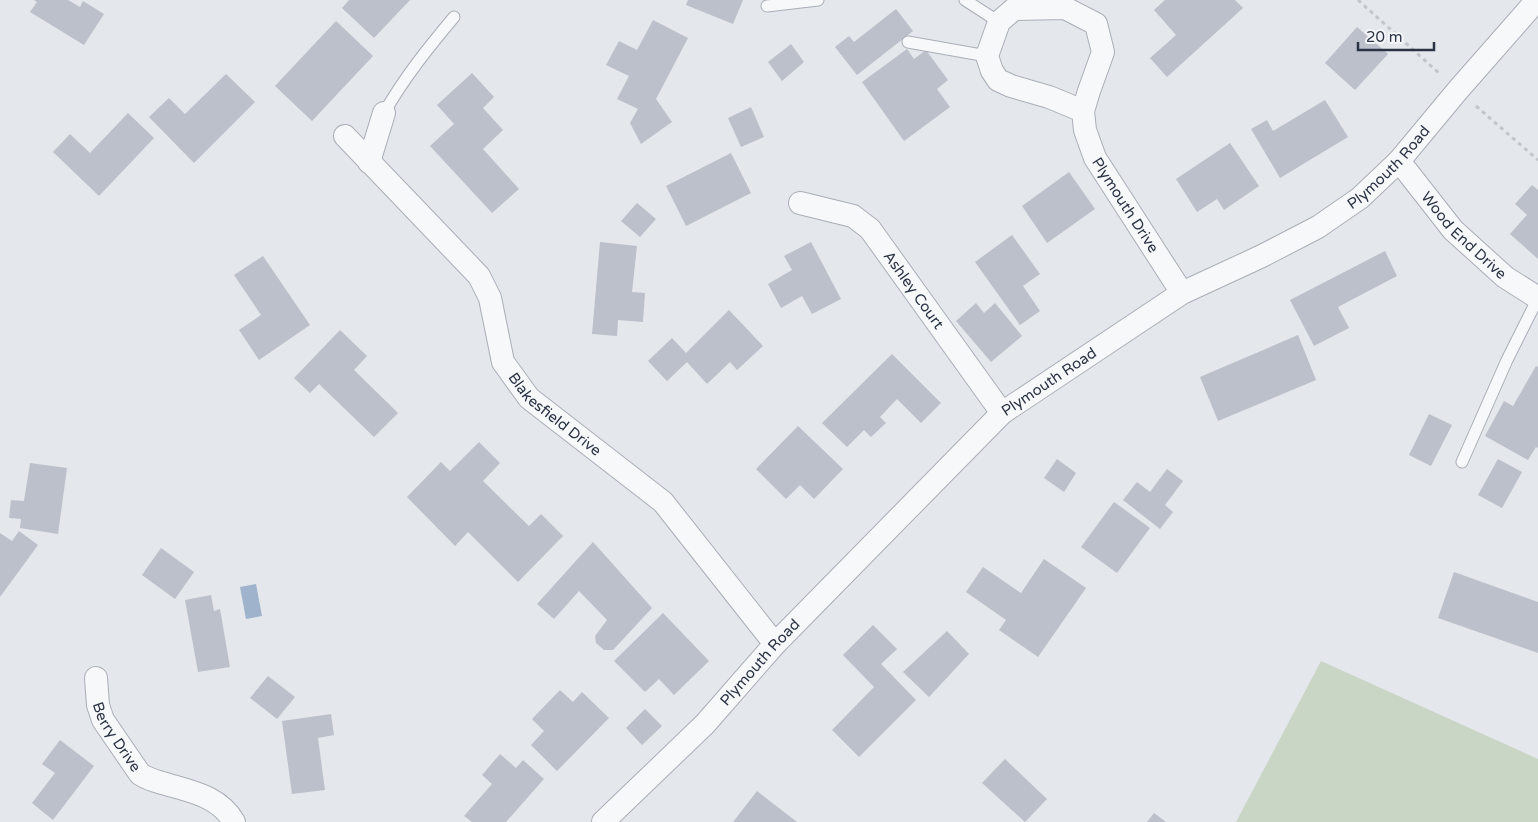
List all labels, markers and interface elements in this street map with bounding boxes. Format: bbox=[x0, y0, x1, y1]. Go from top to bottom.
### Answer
scale bar bbox=[1358, 20, 1434, 52]
text: 20 m bbox=[1366, 28, 1403, 46]
street label: Plymouth Road bbox=[1344, 122, 1434, 213]
street label: Plymouth Drive bbox=[1088, 154, 1163, 256]
street label: Wood End Drive bbox=[1417, 188, 1510, 283]
street label: Ashley Court bbox=[880, 247, 948, 333]
street label: Plymouth Road bbox=[998, 344, 1100, 420]
street label: Blakesfield Drive bbox=[505, 369, 605, 460]
street label: Plymouth Road bbox=[716, 615, 803, 709]
street label: Berry Drive bbox=[89, 700, 145, 775]

